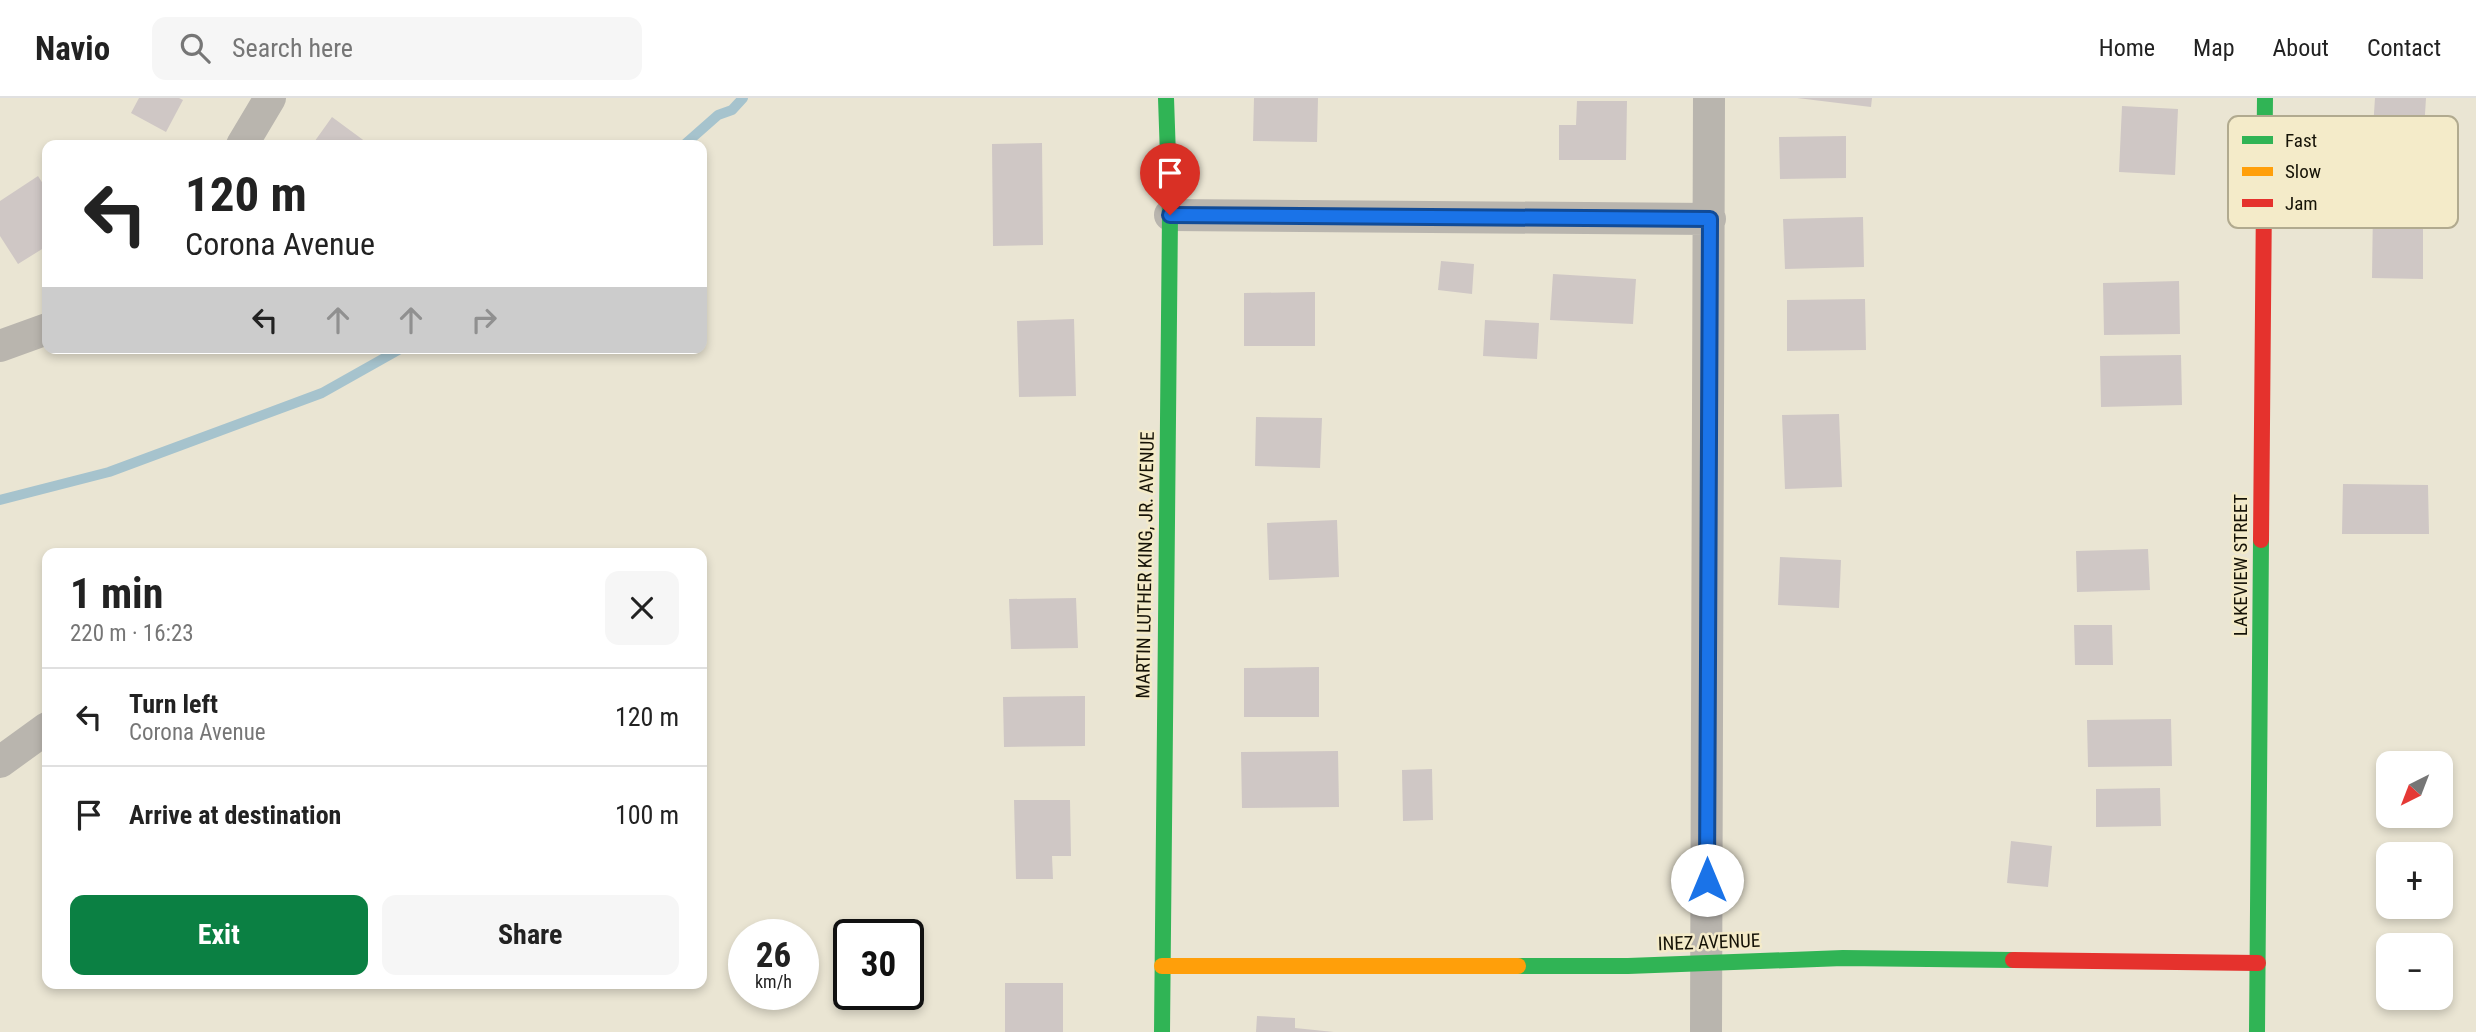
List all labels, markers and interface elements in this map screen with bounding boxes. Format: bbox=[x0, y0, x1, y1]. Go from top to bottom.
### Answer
search box bbox=[152, 17, 642, 80]
text: Navio bbox=[35, 29, 110, 68]
icon: search bbox=[176, 29, 214, 67]
text: Search here bbox=[232, 33, 353, 63]
text: Home bbox=[2099, 34, 2155, 62]
text: Map bbox=[2193, 34, 2235, 62]
text: About bbox=[2273, 34, 2329, 62]
text: Contact bbox=[2367, 34, 2441, 62]
legend bbox=[2228, 116, 2458, 228]
text: Fast bbox=[2285, 129, 2317, 152]
pin bbox=[1140, 143, 1200, 215]
icon: arrive bbox=[1151, 154, 1189, 192]
text: Slow bbox=[2285, 160, 2321, 183]
text: 120 m bbox=[185, 166, 307, 223]
icon: left bbox=[70, 168, 161, 259]
text: Jam bbox=[2285, 192, 2318, 215]
text: Corona Avenue bbox=[185, 225, 375, 263]
icon: left bbox=[246, 301, 284, 339]
icon: ahead bbox=[319, 301, 357, 339]
icon: ahead bbox=[392, 301, 430, 339]
icon: right bbox=[465, 301, 503, 339]
street label: MARTIN LUTHER KING, JR. AVENUE bbox=[1131, 431, 1159, 699]
street label: LAKEVIEW STREET bbox=[2229, 494, 2252, 636]
text: 1 min bbox=[70, 569, 163, 618]
button: close bbox=[605, 571, 679, 645]
text: 220 m · 16:23 bbox=[70, 620, 194, 647]
text: Turn left bbox=[129, 689, 218, 719]
icon: left bbox=[70, 698, 108, 736]
text: 120 m bbox=[615, 702, 679, 732]
text: Corona Avenue bbox=[129, 719, 266, 746]
north arrow bbox=[2376, 751, 2454, 828]
map controls bbox=[2376, 751, 2453, 1010]
icon: arrive bbox=[70, 796, 108, 834]
text: Arrive at destination bbox=[129, 800, 341, 830]
text: 100 m bbox=[615, 800, 679, 830]
button: + bbox=[2376, 842, 2453, 919]
position arrow bbox=[1670, 843, 1744, 917]
button: Exit bbox=[70, 895, 368, 975]
button: Share bbox=[382, 895, 679, 975]
speed limit sign: 30 bbox=[833, 919, 924, 1010]
street label: INEZ AVENUE bbox=[1657, 929, 1761, 955]
button: − bbox=[2376, 933, 2453, 1010]
text: 26 bbox=[756, 935, 791, 976]
text: km/h bbox=[755, 971, 792, 992]

